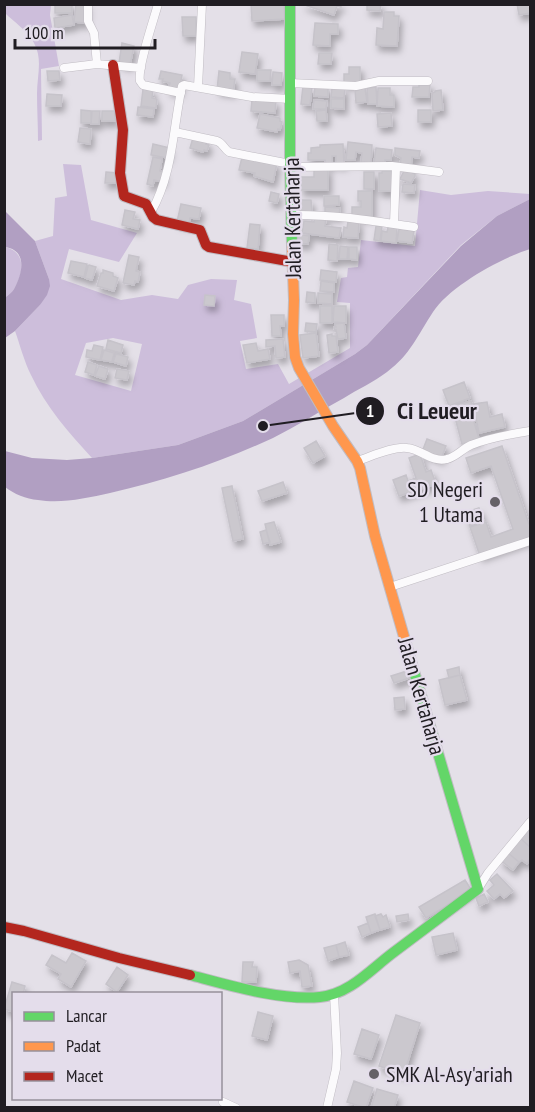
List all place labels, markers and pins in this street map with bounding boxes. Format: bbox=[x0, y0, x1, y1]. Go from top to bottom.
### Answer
callout: Ci Leueur bbox=[355, 390, 489, 432]
place label: SD Negeri 1 Utama bbox=[407, 475, 483, 528]
marker: SD Negeri 1 Utama bbox=[488, 495, 502, 509]
place label: SMK Al-Asy'ariah bbox=[386, 1060, 513, 1088]
marker: SMK Al-Asy'ariah bbox=[367, 1067, 381, 1081]

